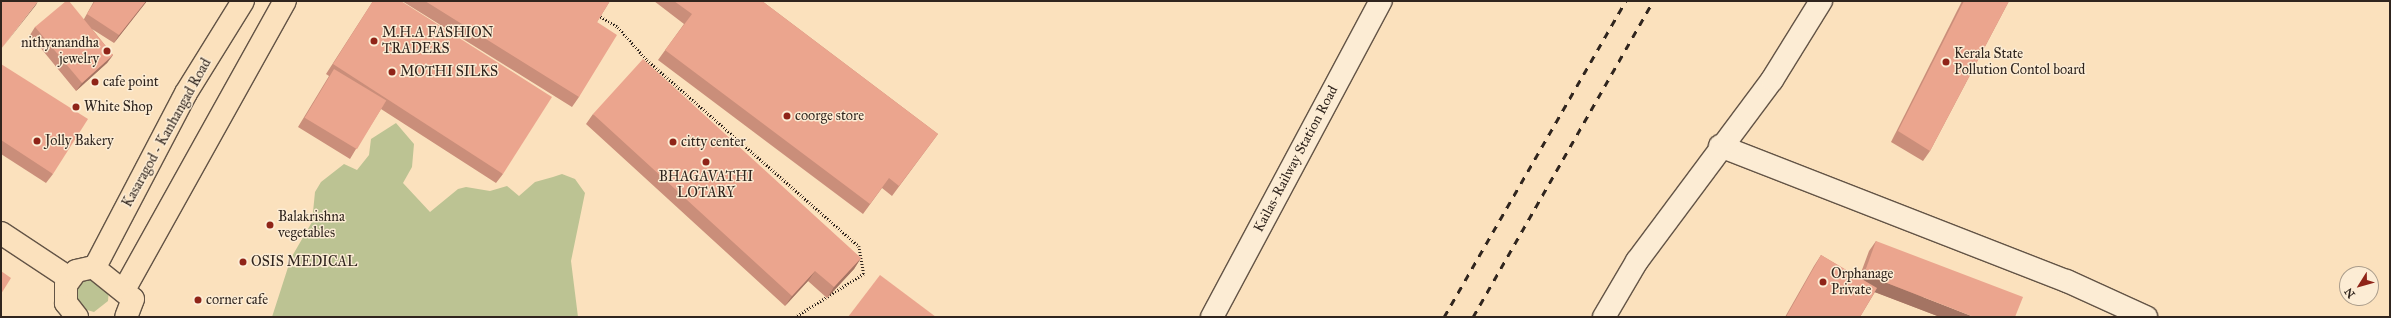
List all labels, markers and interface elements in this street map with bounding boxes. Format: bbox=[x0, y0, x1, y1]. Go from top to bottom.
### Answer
place label: M.H.A FASHION TRADERS bbox=[382, 25, 493, 58]
place label: nithyanandha jewelry bbox=[21, 35, 99, 68]
marker: M.H.A FASHION TRADERS bbox=[369, 36, 379, 46]
marker: nithyanandha jewelry bbox=[102, 46, 112, 56]
place label: Kerala State Pollution Contol board bbox=[1954, 46, 2085, 78]
street label: Kasaragod - Kanhangad Road bbox=[119, 56, 215, 210]
marker: Kerala State Pollution Contol board bbox=[1941, 57, 1951, 67]
place label: MOTHI SILKS bbox=[400, 64, 498, 80]
marker: MOTHI SILKS bbox=[387, 67, 397, 77]
place label: cafe point bbox=[103, 74, 159, 90]
marker: cafe point bbox=[90, 77, 100, 87]
street label: Kailas-Railway Station Road bbox=[1250, 83, 1342, 235]
place label: White Shop bbox=[84, 99, 153, 115]
marker: White Shop bbox=[71, 102, 81, 112]
place label: coorge store bbox=[795, 108, 864, 124]
marker: coorge store bbox=[782, 111, 792, 121]
place label: Jolly Bakery bbox=[45, 133, 114, 149]
place label: citty center bbox=[681, 134, 745, 150]
marker: Jolly Bakery bbox=[32, 136, 42, 146]
marker: citty center bbox=[668, 137, 678, 147]
marker: BHAGAVATHI LOTARY bbox=[701, 157, 711, 167]
place label: BHAGAVATHI LOTARY bbox=[659, 169, 753, 202]
place label: Balakrishna vegetables bbox=[278, 209, 345, 242]
marker: Balakrishna vegetables bbox=[265, 220, 275, 230]
place label: OSIS MEDICAL bbox=[251, 254, 357, 270]
marker: OSIS MEDICAL bbox=[238, 257, 248, 267]
place label: Orphanage Private bbox=[1831, 266, 1893, 298]
north arrow bbox=[2339, 266, 2379, 306]
marker: Orphanage Private bbox=[1818, 277, 1828, 287]
text: N bbox=[2342, 285, 2358, 301]
place label: corner cafe bbox=[206, 292, 268, 308]
marker: corner cafe bbox=[193, 295, 203, 305]

